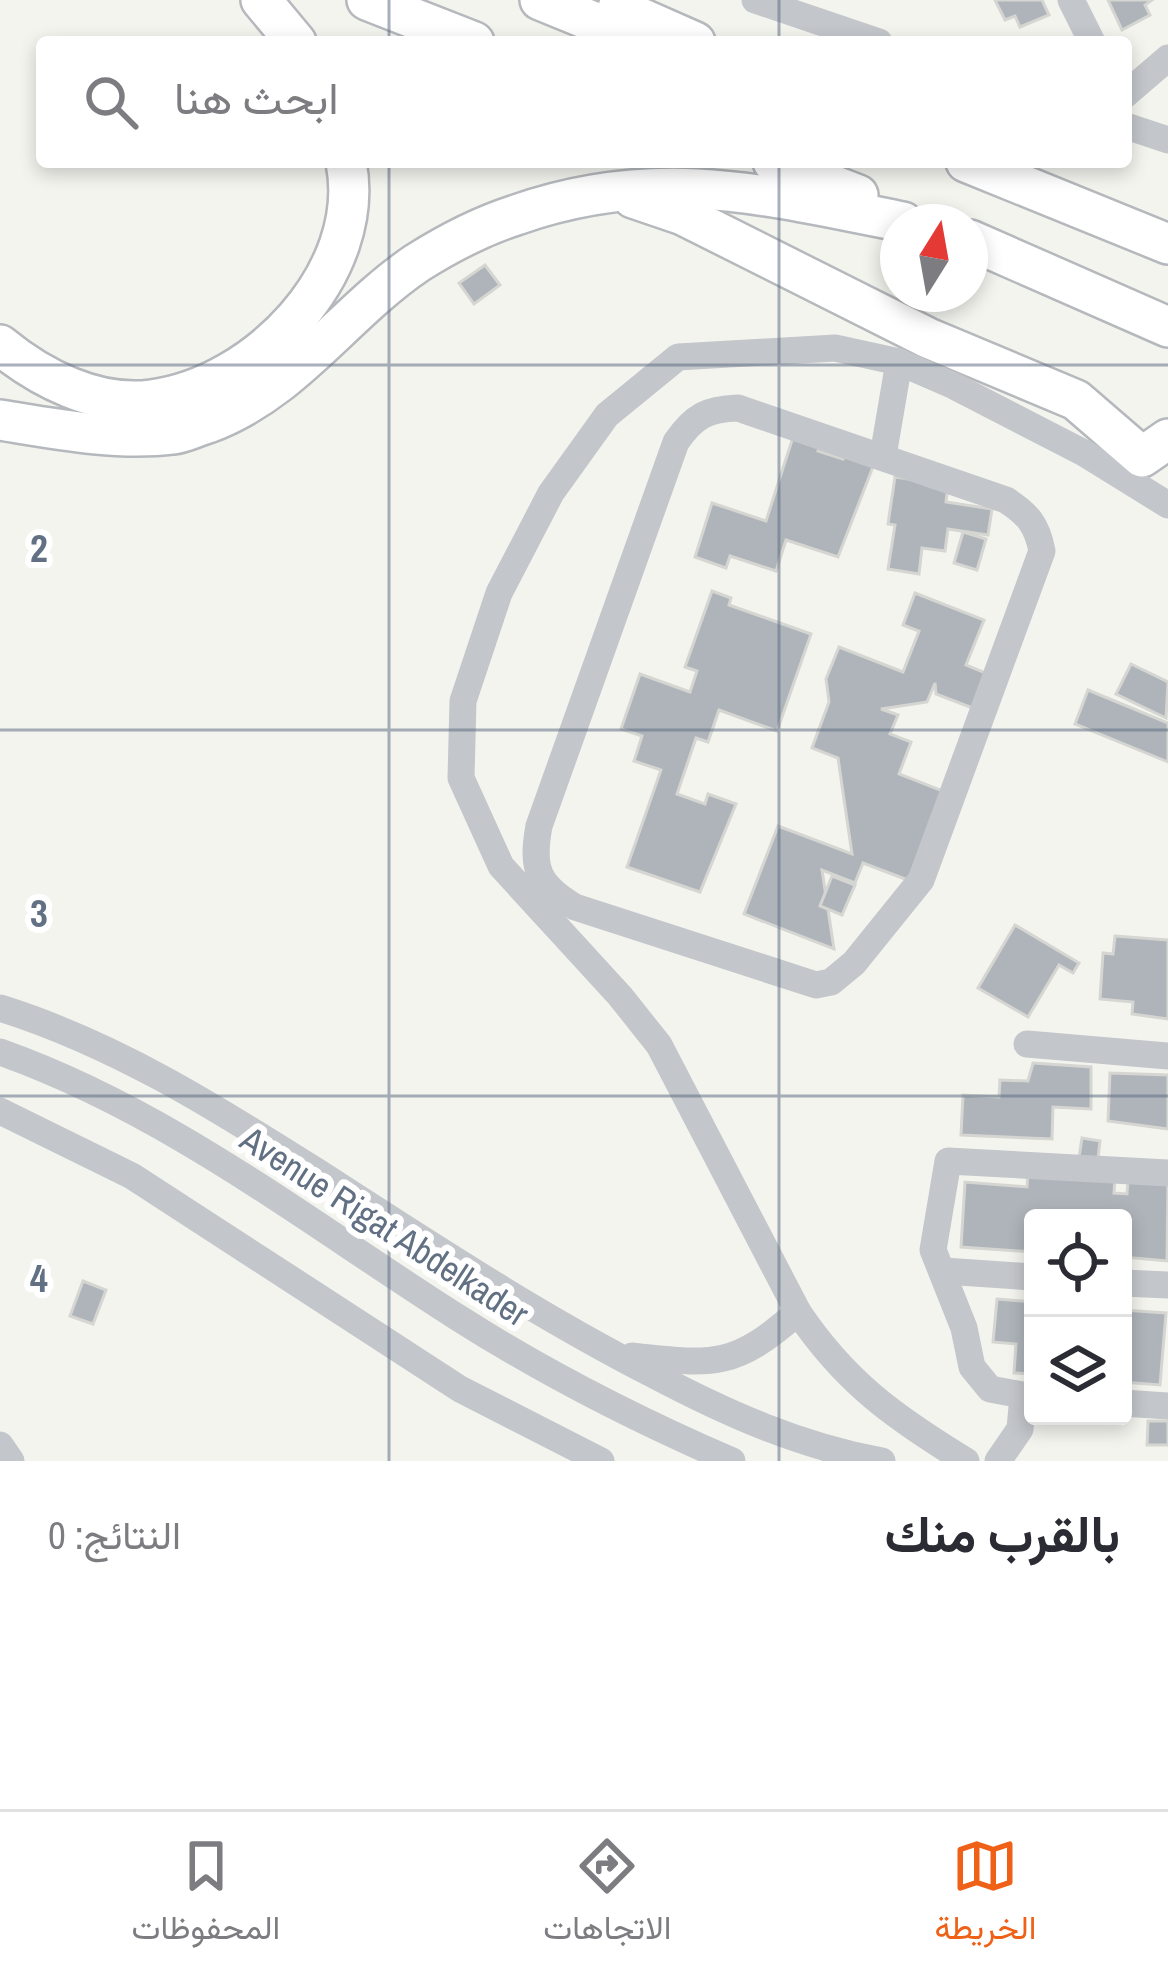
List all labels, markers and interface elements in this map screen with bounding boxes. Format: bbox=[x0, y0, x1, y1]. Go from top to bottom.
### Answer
search box bbox=[36, 36, 1132, 168]
text: ابحث هنا bbox=[174, 67, 339, 128]
icon: search bbox=[78, 69, 144, 135]
north arrow bbox=[880, 204, 988, 312]
text: 2 bbox=[30, 522, 48, 574]
text: 3 bbox=[30, 887, 48, 939]
street label: Avenue Rigat Abdelkader bbox=[231, 1114, 538, 1337]
map controls bbox=[1024, 1209, 1132, 1425]
button: locate bbox=[1024, 1209, 1132, 1317]
text: 4 bbox=[30, 1252, 48, 1304]
button: layers bbox=[1024, 1317, 1132, 1425]
text: بالقرب منك bbox=[884, 1499, 1120, 1568]
text: النتائج: 0 bbox=[48, 1509, 181, 1561]
tab: المحفوظات bbox=[132, 1833, 280, 1957]
tab: الاتجاهات bbox=[543, 1833, 671, 1957]
tab: الخريطة bbox=[934, 1833, 1036, 1957]

